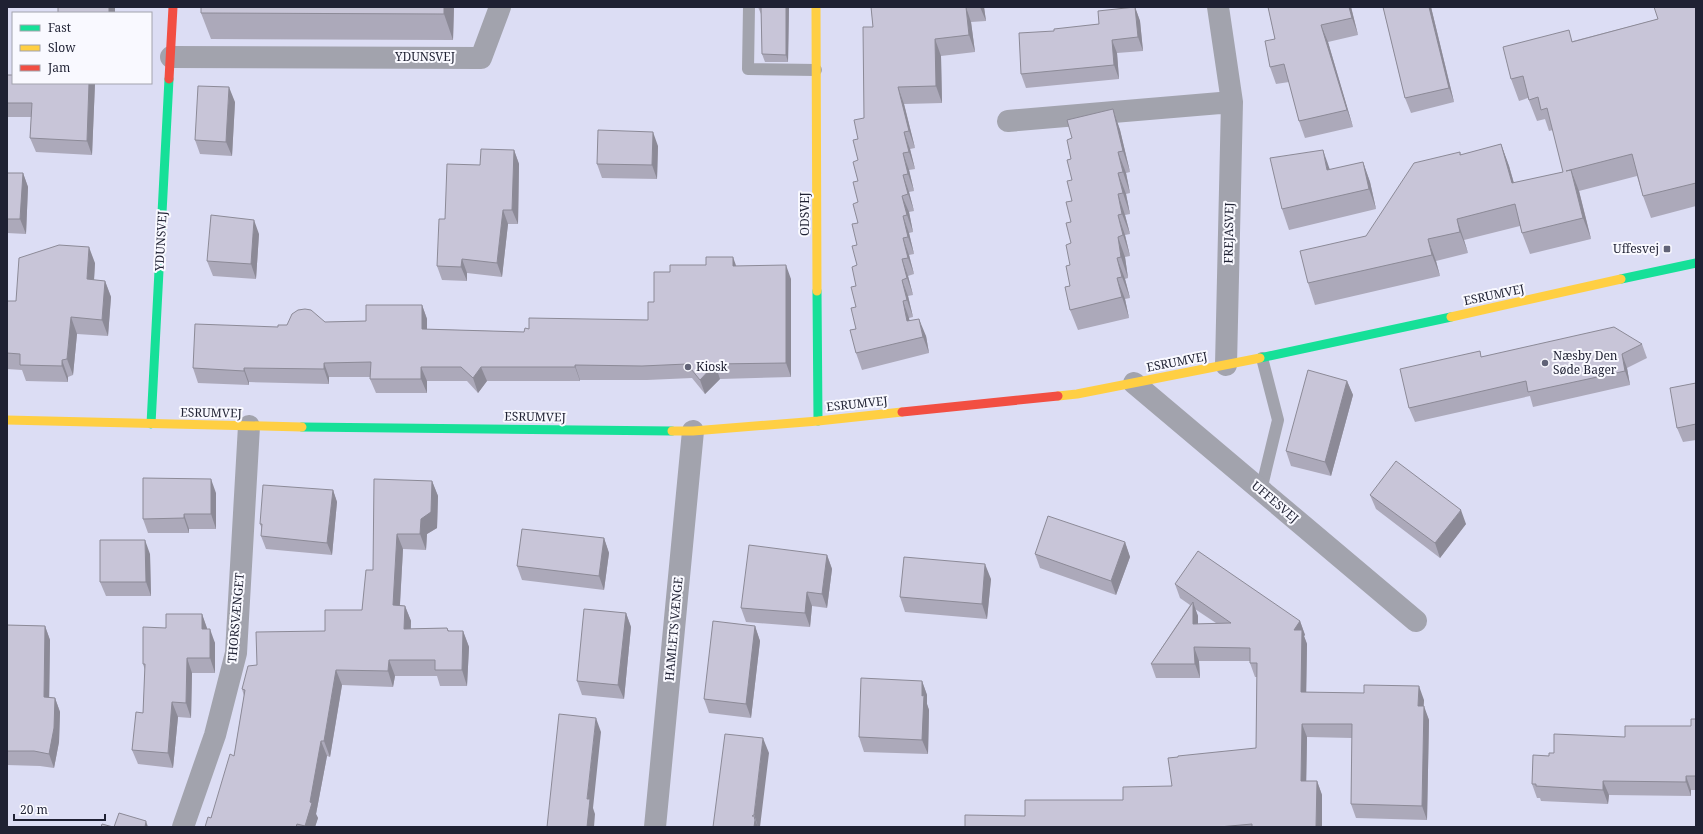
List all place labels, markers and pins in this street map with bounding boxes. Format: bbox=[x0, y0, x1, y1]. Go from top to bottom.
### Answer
place label: Uffesvej bbox=[1613, 240, 1659, 257]
marker: Uffesvej bbox=[1662, 244, 1672, 254]
place label: Næsby Den Søde Bager bbox=[1553, 347, 1618, 378]
place label: Kiosk bbox=[696, 358, 729, 375]
marker: Næsby Den Søde Bager bbox=[1540, 358, 1550, 368]
marker: Kiosk bbox=[683, 362, 693, 372]

